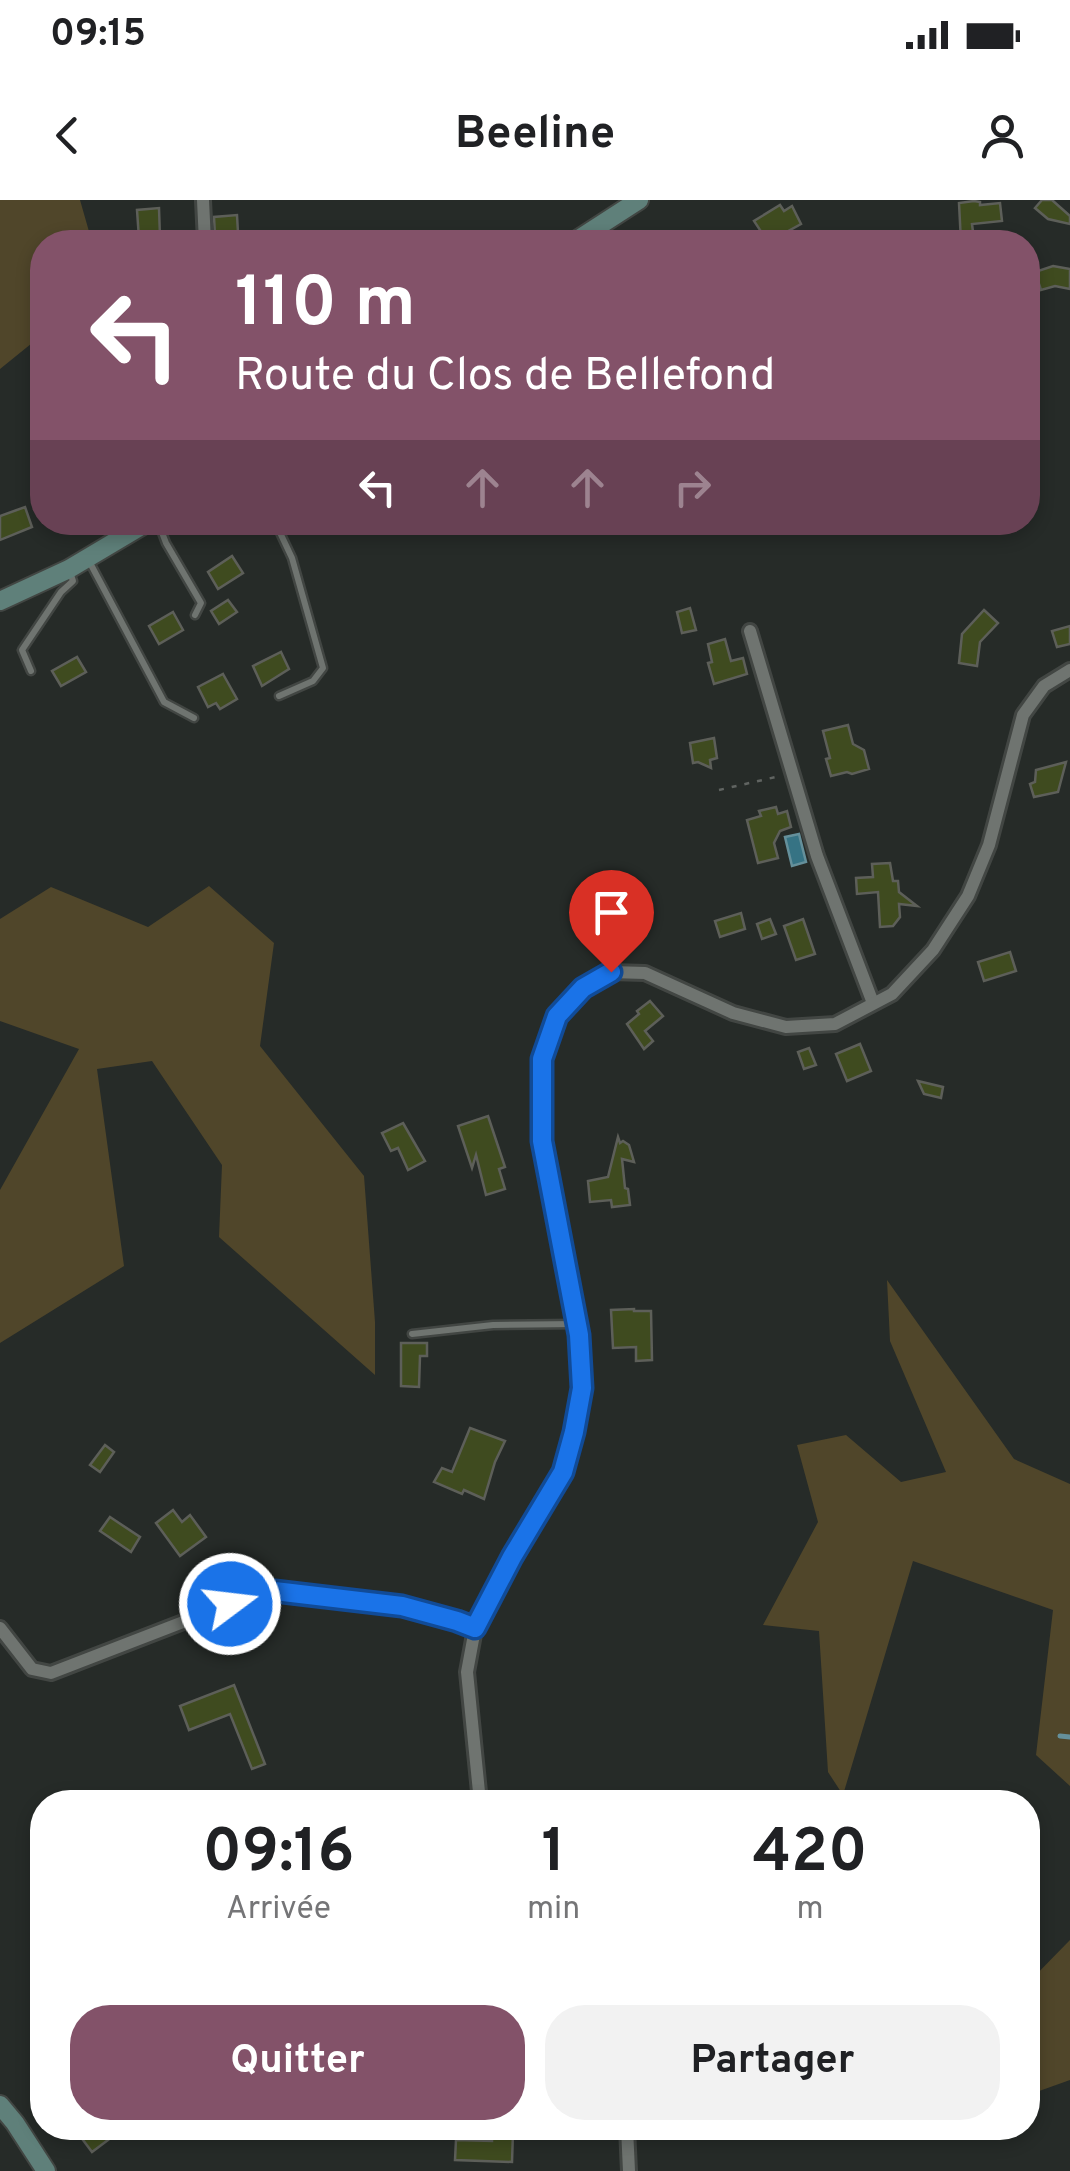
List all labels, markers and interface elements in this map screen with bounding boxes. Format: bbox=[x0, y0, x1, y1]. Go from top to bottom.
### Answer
text: 09:15 bbox=[50, 11, 146, 60]
text: Beeline bbox=[455, 107, 615, 164]
icon: back bbox=[40, 108, 95, 163]
icon: person bbox=[975, 108, 1030, 163]
text: 110 m bbox=[235, 262, 416, 351]
icon: left bbox=[70, 270, 200, 400]
text: Route du Clos de Bellefond bbox=[235, 349, 775, 406]
icon: left bbox=[350, 460, 405, 515]
icon: ahead bbox=[455, 460, 510, 515]
icon: ahead bbox=[560, 460, 615, 515]
icon: right bbox=[665, 460, 720, 515]
pin bbox=[569, 870, 654, 973]
icon: arrive bbox=[584, 885, 639, 940]
position arrow bbox=[178, 1552, 282, 1656]
text: 09:16 bbox=[203, 1817, 354, 1893]
text: 1 bbox=[542, 1817, 566, 1893]
text: 420 bbox=[753, 1817, 867, 1893]
text: Arrivée bbox=[226, 1890, 331, 1930]
text: min bbox=[527, 1890, 580, 1930]
text: m bbox=[797, 1890, 824, 1930]
button: Quitter bbox=[70, 2005, 525, 2120]
button: Partager bbox=[545, 2005, 1000, 2120]

